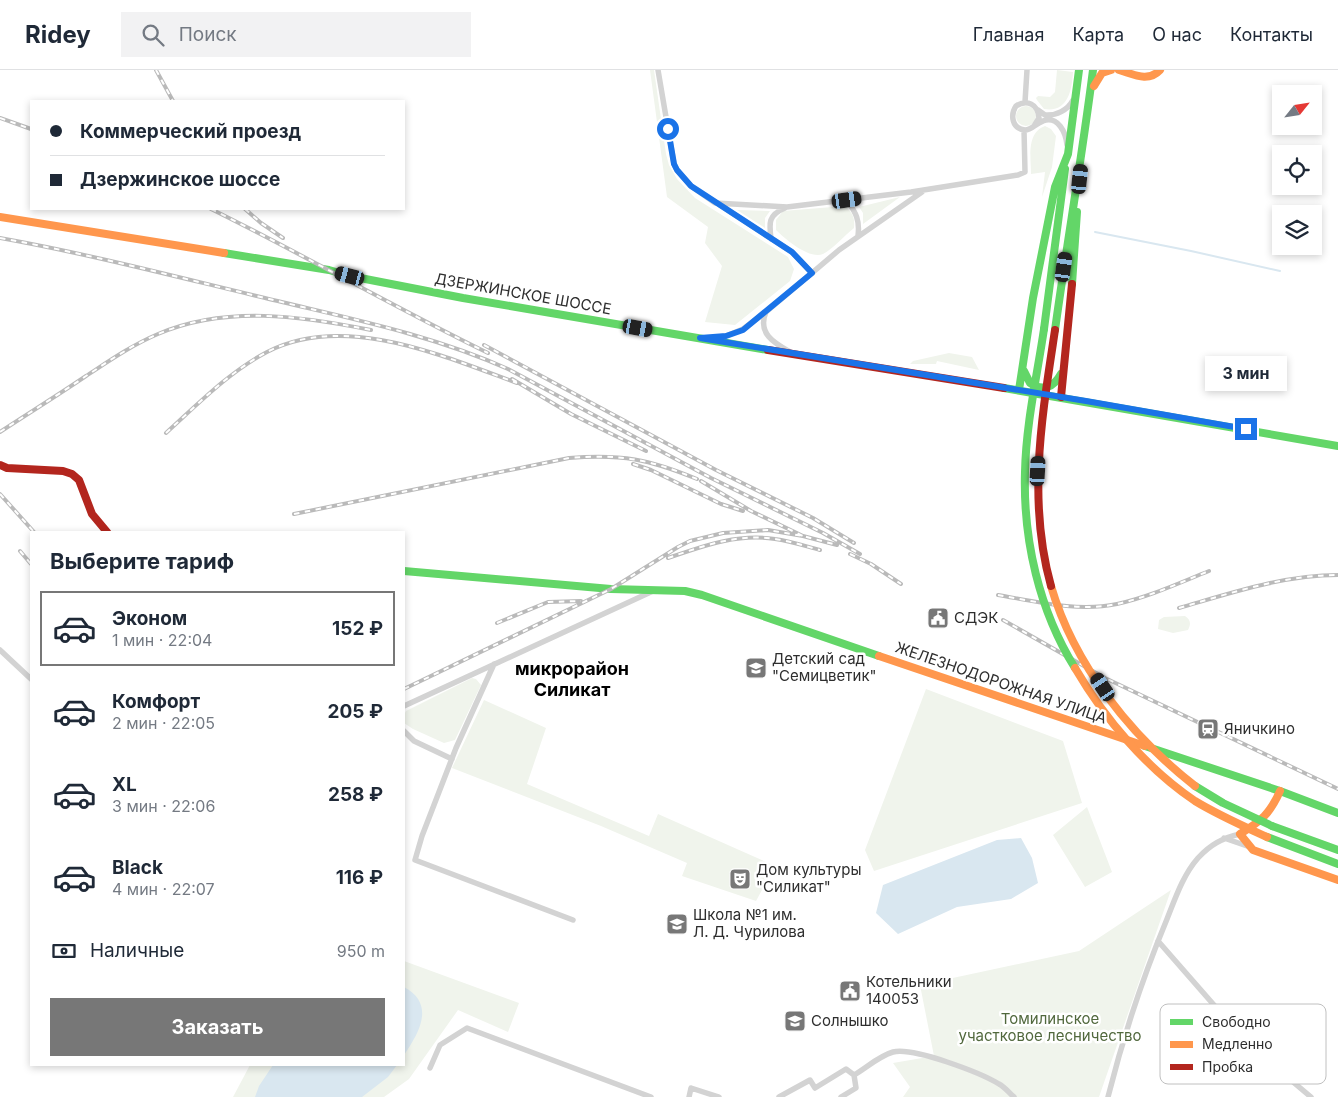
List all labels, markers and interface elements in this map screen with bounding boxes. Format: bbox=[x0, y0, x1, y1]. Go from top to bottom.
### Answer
search box bbox=[121, 12, 471, 57]
text: Ridey bbox=[25, 20, 91, 49]
icon: search bbox=[139, 21, 167, 49]
text: Поиск bbox=[179, 23, 237, 46]
text: Главная bbox=[973, 24, 1044, 45]
text: Карта bbox=[1072, 24, 1124, 45]
text: О нас bbox=[1152, 24, 1202, 45]
text: Контакты bbox=[1230, 24, 1313, 45]
north arrow bbox=[1272, 85, 1322, 135]
map controls bbox=[1272, 85, 1322, 255]
route start bbox=[657, 118, 679, 140]
text: Коммерческий проезд bbox=[80, 120, 301, 143]
button: locate bbox=[1272, 145, 1322, 195]
car bbox=[1070, 163, 1089, 195]
text: Дзержинское шоссе bbox=[80, 168, 280, 191]
car bbox=[831, 190, 862, 210]
button: layers bbox=[1272, 205, 1322, 255]
car bbox=[1054, 251, 1073, 283]
car bbox=[333, 265, 366, 287]
street label: ДЗЕРЖИНСКОЕ ШОССЕ bbox=[433, 269, 613, 318]
car bbox=[621, 318, 654, 338]
callout: 3 мин bbox=[1205, 356, 1287, 392]
text: 3 мин bbox=[1222, 363, 1270, 383]
route end bbox=[1235, 418, 1257, 440]
car bbox=[1029, 456, 1046, 486]
text: Выберите тариф bbox=[50, 548, 234, 574]
icon: car bbox=[52, 606, 97, 651]
public building icon: СДЭК bbox=[926, 606, 950, 630]
text: Эконом bbox=[112, 607, 187, 630]
place label: СДЭК bbox=[954, 608, 998, 627]
text: 152 ₽ bbox=[332, 617, 383, 640]
text: 1 мин · 22:04 bbox=[112, 630, 212, 650]
street label: ЖЕЛЕЗНОДОРОЖНАЯ УЛИЦА bbox=[893, 637, 1109, 728]
place label: Детский сад "Семицветик" bbox=[772, 649, 877, 685]
school or university icon: Детский сад "Семицветик" bbox=[744, 656, 768, 680]
district label: микрорайон Силикат bbox=[515, 658, 629, 700]
car bbox=[1088, 670, 1117, 704]
icon: car bbox=[52, 689, 97, 734]
text: Комфорт bbox=[112, 690, 200, 713]
text: 205 ₽ bbox=[327, 700, 383, 723]
text: 2 мин · 22:05 bbox=[112, 713, 215, 733]
station icon: Яничкино bbox=[1196, 717, 1220, 741]
place label: Яничкино bbox=[1224, 719, 1295, 738]
icon: car bbox=[52, 772, 97, 817]
text: XL bbox=[112, 773, 137, 796]
text: 258 ₽ bbox=[328, 783, 383, 806]
text: 3 мин · 22:06 bbox=[112, 796, 215, 816]
icon: car bbox=[52, 855, 97, 900]
text: Black bbox=[112, 856, 163, 879]
place label: Дом культуры "Силикат" bbox=[756, 860, 862, 896]
text: 116 ₽ bbox=[336, 866, 383, 889]
theatre icon: Дом культуры "Силикат" bbox=[728, 867, 752, 891]
text: 4 мин · 22:07 bbox=[112, 879, 215, 899]
place label: Школа №1 им. Л. Д. Чурилова bbox=[693, 905, 805, 941]
school or university icon: Школа №1 им. Л. Д. Чурилова bbox=[665, 912, 689, 936]
icon: cash bbox=[50, 937, 78, 965]
text: Наличные bbox=[90, 939, 184, 962]
text: 950 m bbox=[337, 941, 385, 961]
place label: Котельники 140053 bbox=[866, 972, 952, 1008]
public building icon: Котельники 140053 bbox=[838, 979, 862, 1003]
button: Заказать bbox=[50, 998, 385, 1056]
legend bbox=[1160, 1004, 1326, 1084]
school or university icon: Солнышко bbox=[783, 1009, 807, 1033]
park label: Томилинское участковое лесничество bbox=[959, 1009, 1141, 1045]
place label: Солнышко bbox=[811, 1011, 889, 1030]
text: Свободно bbox=[1202, 1013, 1271, 1030]
text: Медленно bbox=[1202, 1035, 1273, 1052]
text: Пробка bbox=[1202, 1058, 1253, 1075]

